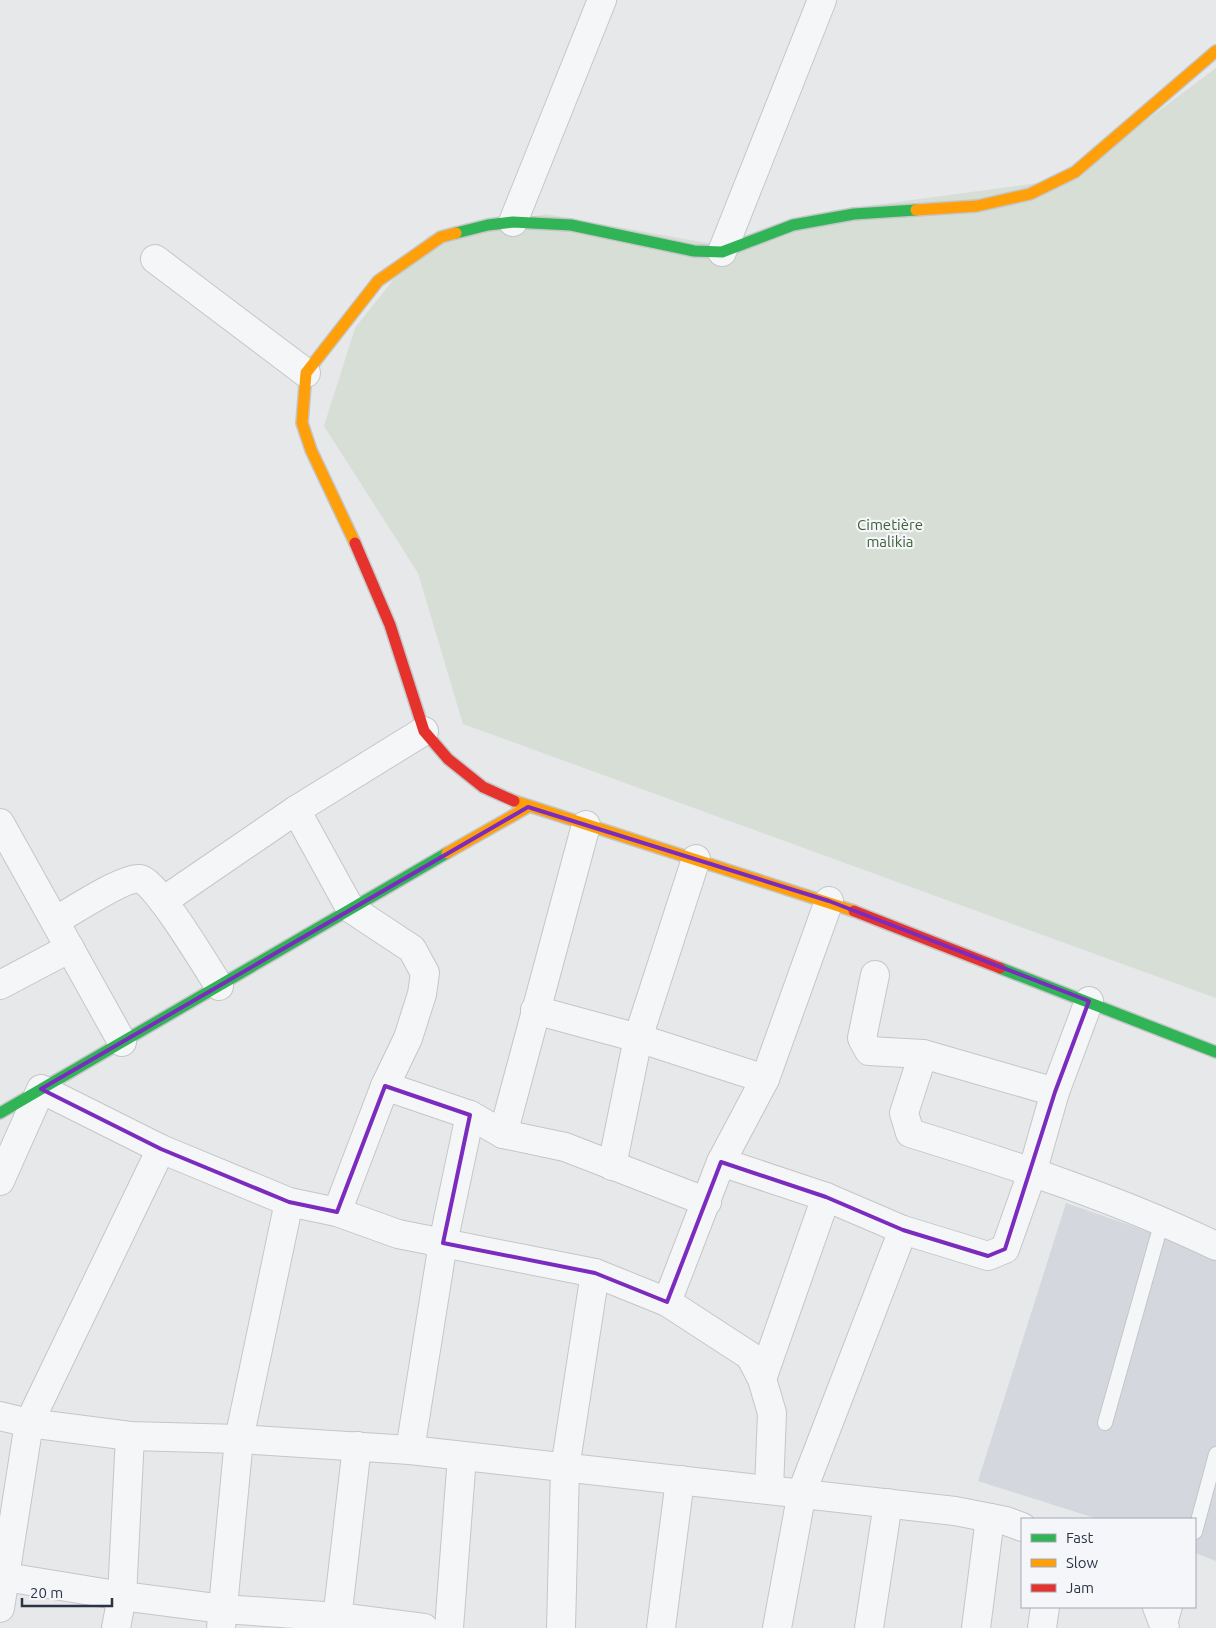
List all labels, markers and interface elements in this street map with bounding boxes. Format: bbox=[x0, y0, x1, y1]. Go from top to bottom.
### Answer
park label: Cimetière malikia bbox=[857, 516, 923, 550]
legend bbox=[1021, 1518, 1196, 1608]
text: Fast bbox=[1066, 1529, 1094, 1546]
text: Slow bbox=[1066, 1554, 1099, 1571]
scale bar bbox=[22, 1576, 112, 1608]
text: Jam bbox=[1066, 1579, 1094, 1596]
text: 20 m bbox=[30, 1584, 63, 1601]

